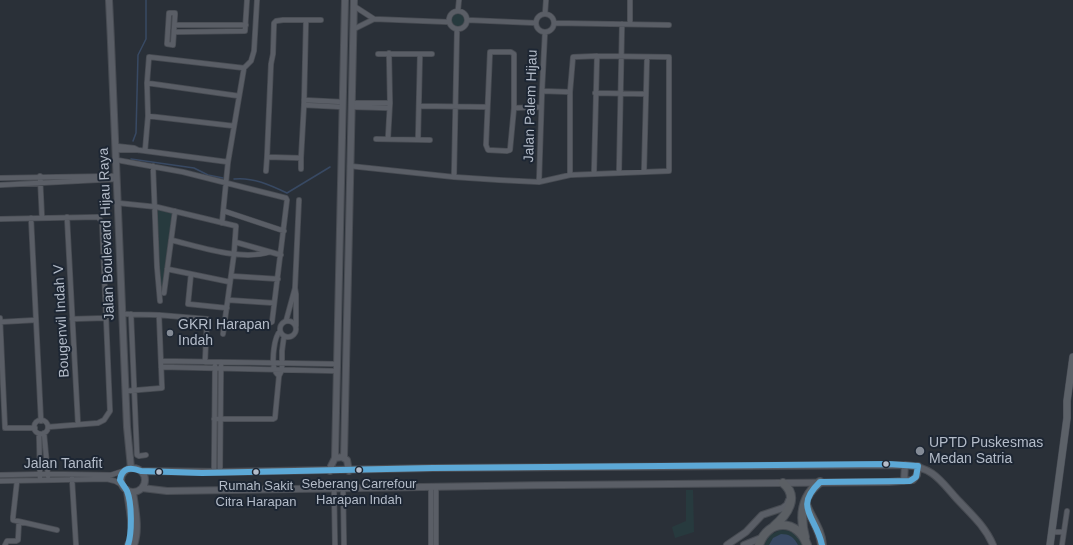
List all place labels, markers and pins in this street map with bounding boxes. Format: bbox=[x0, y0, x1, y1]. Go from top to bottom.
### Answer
place label: GKRI Harapan Indah bbox=[178, 317, 270, 350]
marker: GKRI Harapan Indah bbox=[165, 328, 175, 338]
place label: UPTD Puskesmas Medan Satria bbox=[929, 435, 1043, 468]
marker: UPTD Puskesmas Medan Satria bbox=[914, 445, 926, 457]
unlabelled marker bbox=[881, 459, 891, 469]
marker: Seberang Carrefour Harapan Indah bbox=[354, 465, 364, 475]
unlabelled marker bbox=[154, 467, 164, 477]
marker: Rumah Sakit Citra Harapan bbox=[251, 467, 261, 477]
place label: Seberang Carrefour Harapan Indah bbox=[302, 476, 416, 507]
place label: Rumah Sakit Citra Harapan bbox=[216, 478, 296, 509]

